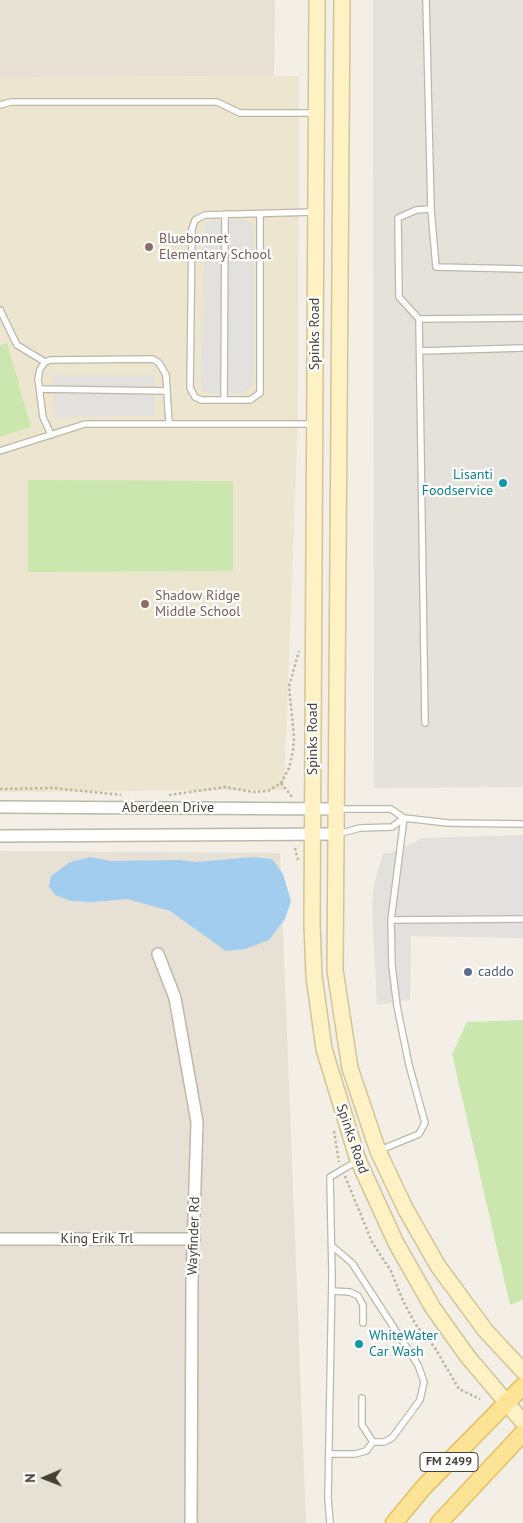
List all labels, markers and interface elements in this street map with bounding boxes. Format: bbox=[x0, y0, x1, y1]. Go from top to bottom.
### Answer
place label: Bluebonnet Elementary School bbox=[159, 231, 271, 264]
marker: Bluebonnet Elementary School bbox=[143, 241, 155, 253]
street label: Spinks Road bbox=[307, 298, 323, 370]
place label: Lisanti Foodservice bbox=[422, 467, 493, 500]
marker: Lisanti Foodservice bbox=[497, 477, 509, 489]
place label: Shadow Ridge Middle School bbox=[155, 588, 240, 620]
marker: Shadow Ridge Middle School bbox=[139, 598, 151, 610]
street label: Spinks Road bbox=[305, 703, 321, 775]
street label: Aberdeen Drive bbox=[122, 800, 214, 816]
place label: caddo bbox=[478, 964, 514, 980]
marker: caddo bbox=[462, 966, 474, 978]
street label: Spinks Road bbox=[332, 1102, 372, 1176]
street label: Wayfinder Rd bbox=[184, 1196, 204, 1276]
street label: King Erik Trl bbox=[61, 1231, 133, 1247]
place label: WhiteWater Car Wash bbox=[369, 1328, 438, 1360]
marker: WhiteWater Car Wash bbox=[353, 1338, 365, 1350]
road number: FM 2499 bbox=[420, 1452, 478, 1471]
north arrow bbox=[20, 1453, 70, 1503]
text: N bbox=[21, 1474, 39, 1483]

